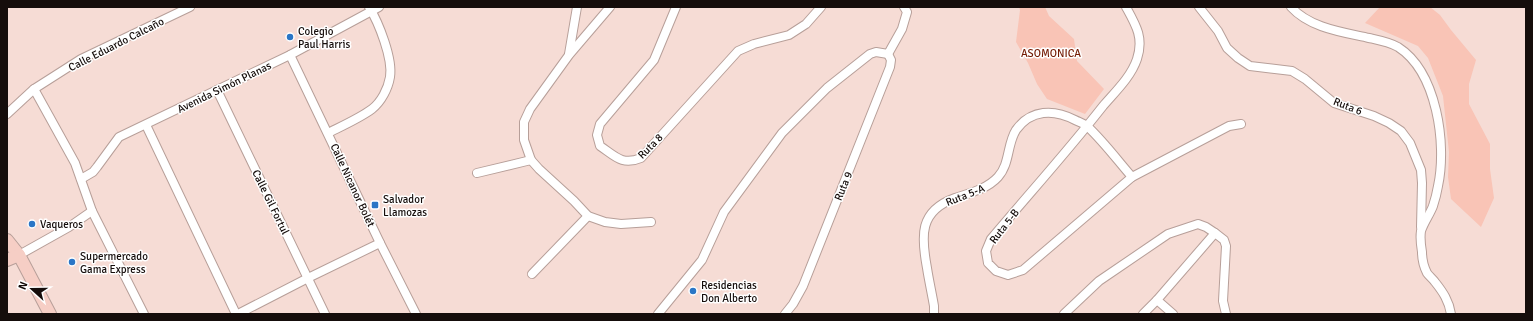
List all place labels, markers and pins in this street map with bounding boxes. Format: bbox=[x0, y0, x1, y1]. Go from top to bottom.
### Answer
place label: Colegio Paul Harris bbox=[298, 25, 351, 51]
marker: Colegio Paul Harris bbox=[285, 32, 295, 42]
place label: Salvador Llamozas bbox=[383, 193, 427, 219]
marker: Salvador Llamozas bbox=[370, 200, 380, 210]
place label: Vaqueros bbox=[40, 218, 83, 231]
marker: Vaqueros bbox=[27, 219, 37, 229]
place label: Supermercado Gama Express bbox=[80, 250, 148, 276]
marker: Supermercado Gama Express bbox=[67, 257, 77, 267]
place label: Residencias Don Alberto bbox=[701, 279, 757, 305]
marker: Residencias Don Alberto bbox=[688, 286, 698, 296]

